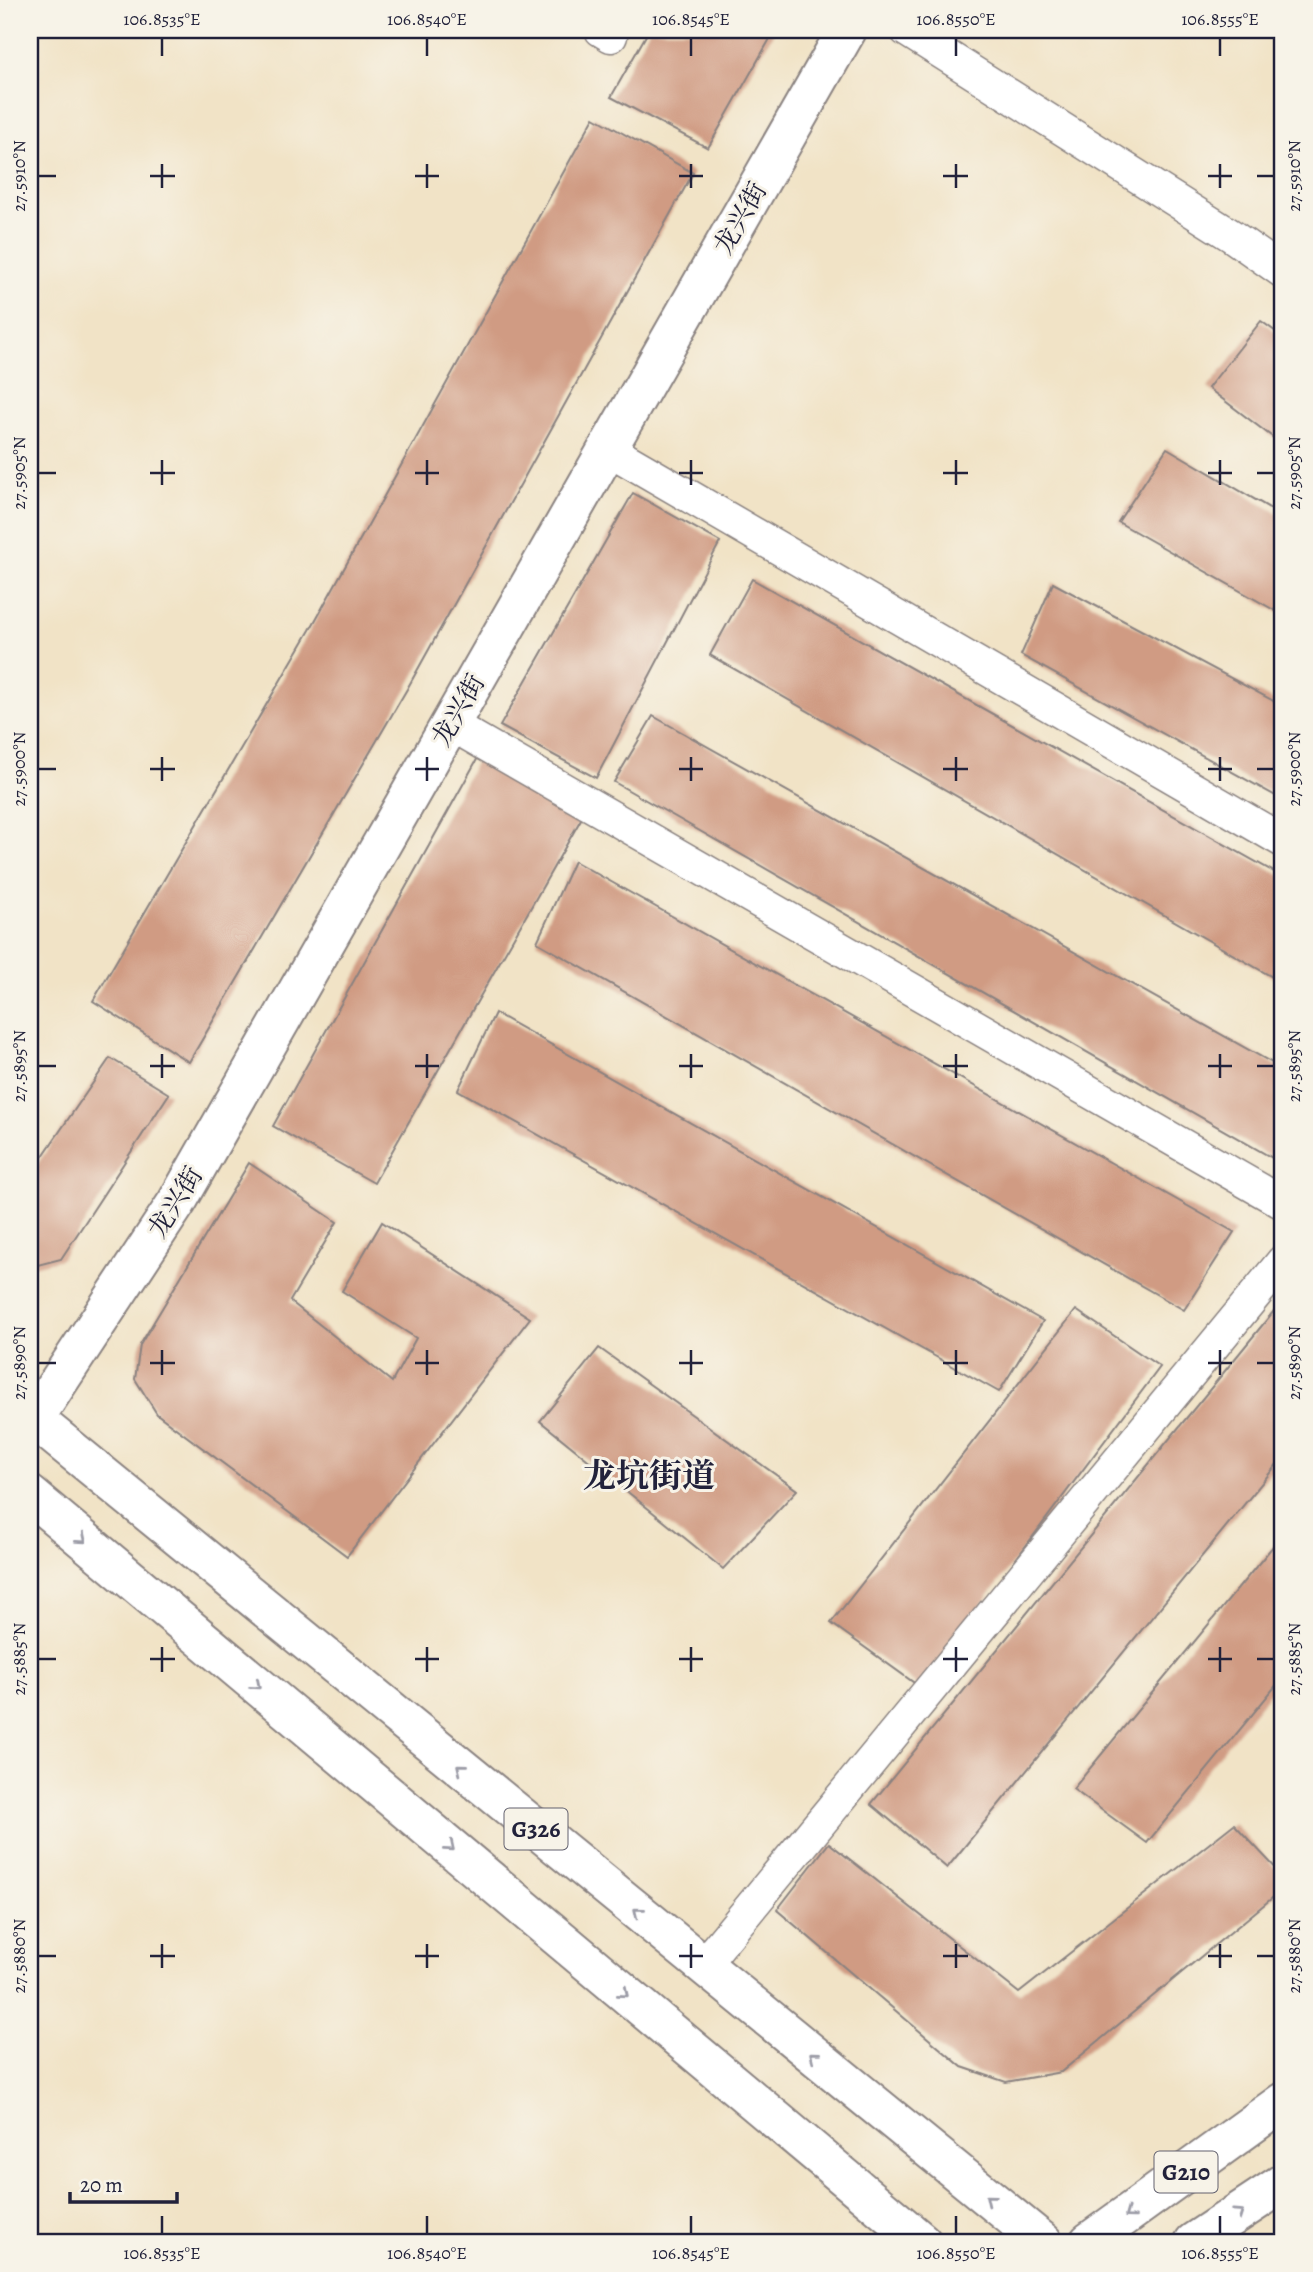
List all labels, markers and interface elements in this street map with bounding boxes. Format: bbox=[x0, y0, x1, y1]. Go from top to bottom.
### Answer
text: 106.8535°E bbox=[123, 7, 201, 31]
text: 106.8540°E bbox=[387, 7, 467, 31]
text: 106.8545°E bbox=[652, 7, 730, 31]
text: 106.8550°E bbox=[916, 7, 996, 31]
text: 106.8555°E bbox=[1181, 7, 1259, 31]
text: 27.5910°N bbox=[7, 140, 31, 212]
text: 27.5910°N bbox=[1282, 140, 1306, 212]
street label: 龙兴街 bbox=[706, 176, 775, 261]
text: 27.5905°N bbox=[7, 436, 31, 510]
text: 27.5905°N bbox=[1282, 436, 1306, 510]
street label: 龙兴街 bbox=[424, 668, 493, 753]
text: 27.5900°N bbox=[7, 731, 31, 807]
text: 27.5900°N bbox=[1282, 731, 1306, 807]
text: 27.5895°N bbox=[7, 1030, 31, 1102]
text: 27.5895°N bbox=[1282, 1030, 1306, 1102]
street label: 龙兴街 bbox=[140, 1160, 211, 1245]
text: 27.5890°N bbox=[7, 1326, 31, 1400]
text: 27.5890°N bbox=[1282, 1326, 1306, 1400]
district label: 龙坑街道 bbox=[583, 1453, 715, 1498]
one-way arrow bbox=[74, 1531, 87, 1543]
text: 27.5885°N bbox=[7, 1622, 31, 1695]
text: 27.5885°N bbox=[1282, 1622, 1306, 1695]
one-way arrow bbox=[248, 1677, 261, 1689]
one-way arrow bbox=[457, 1764, 470, 1776]
road number: G326 bbox=[504, 1808, 568, 1850]
one-way arrow bbox=[441, 1839, 454, 1851]
one-way arrow bbox=[633, 1908, 646, 1920]
text: 27.5880°N bbox=[7, 1919, 31, 1993]
text: 27.5880°N bbox=[1282, 1919, 1306, 1993]
one-way arrow bbox=[616, 1985, 629, 1997]
one-way arrow bbox=[809, 2051, 821, 2064]
road number: G210 bbox=[1154, 2152, 1218, 2192]
scale bar bbox=[70, 2160, 177, 2204]
text: 20 m bbox=[80, 2171, 123, 2199]
one-way arrow bbox=[986, 2195, 999, 2207]
one-way arrow bbox=[1124, 2206, 1137, 2218]
one-way arrow bbox=[1231, 2208, 1244, 2221]
text: 106.8535°E bbox=[123, 2241, 201, 2265]
text: 106.8540°E bbox=[387, 2241, 467, 2265]
text: 106.8545°E bbox=[652, 2241, 730, 2265]
text: 106.8550°E bbox=[916, 2241, 996, 2265]
text: 106.8555°E bbox=[1181, 2241, 1259, 2265]

